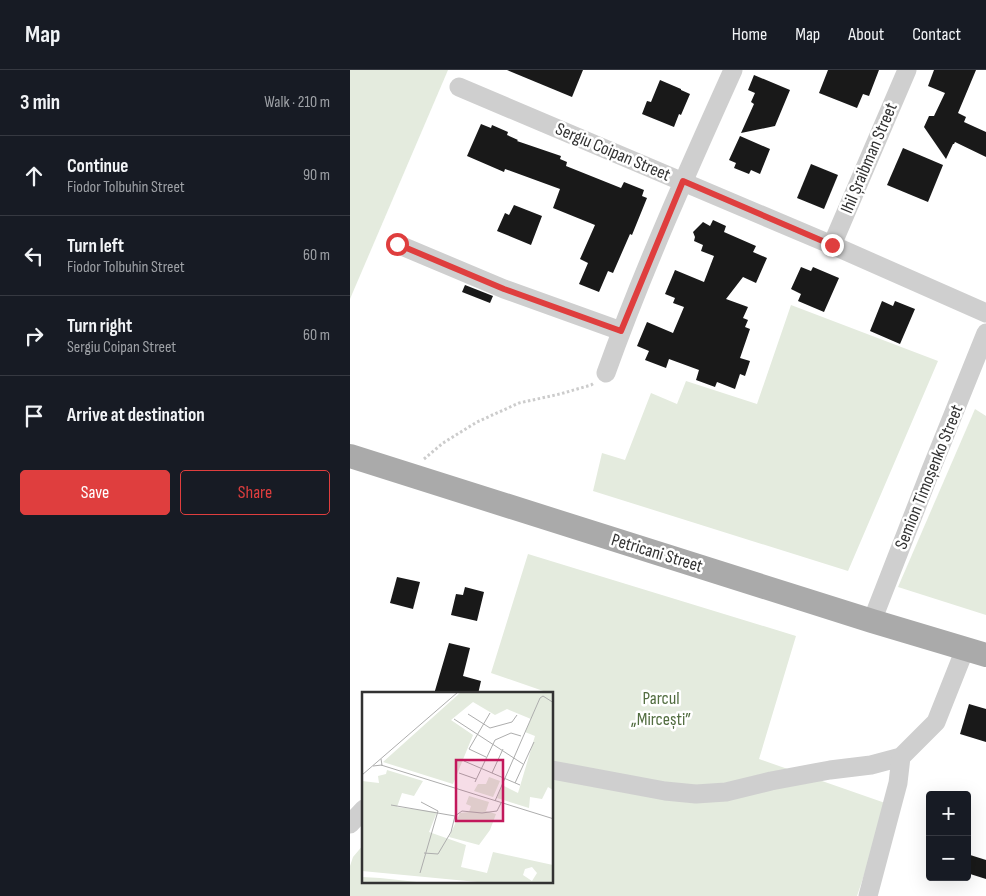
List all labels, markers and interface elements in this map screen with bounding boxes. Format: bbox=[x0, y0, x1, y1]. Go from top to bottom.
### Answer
text: Map bbox=[25, 20, 60, 49]
text: Home bbox=[732, 24, 767, 45]
text: Map bbox=[795, 24, 820, 45]
text: About bbox=[848, 24, 884, 45]
text: Contact bbox=[912, 24, 961, 45]
text: 3 min bbox=[20, 90, 60, 115]
text: Walk · 210 m bbox=[264, 93, 330, 112]
street label: Ihil Șraibman Street bbox=[836, 99, 902, 217]
street label: Sergiu Coipan Street bbox=[552, 118, 674, 186]
text: Continue bbox=[67, 155, 128, 178]
icon: ahead bbox=[20, 162, 48, 190]
text: 90 m bbox=[303, 166, 330, 185]
text: Fiodor Tolbuhin Street bbox=[67, 178, 185, 197]
route start bbox=[386, 233, 409, 256]
route end bbox=[821, 234, 844, 257]
text: Turn left bbox=[67, 235, 124, 258]
icon: left bbox=[20, 242, 48, 270]
text: 60 m bbox=[303, 246, 330, 265]
text: Fiodor Tolbuhin Street bbox=[67, 258, 185, 277]
text: Turn right bbox=[67, 315, 132, 338]
icon: right bbox=[20, 322, 48, 350]
text: 60 m bbox=[303, 326, 330, 345]
text: Sergiu Coipan Street bbox=[67, 338, 176, 357]
street label: Semion Timoșenko Street bbox=[890, 401, 968, 552]
icon: arrive bbox=[20, 402, 48, 430]
text: Arrive at destination bbox=[67, 404, 205, 427]
button: Save bbox=[20, 470, 170, 515]
button: Share bbox=[180, 470, 330, 515]
street label: Petricani Street bbox=[609, 529, 706, 577]
park label: Parcul „Mircești” bbox=[631, 688, 691, 730]
inset map bbox=[362, 692, 554, 884]
map controls bbox=[926, 791, 971, 881]
button: + bbox=[926, 791, 971, 836]
button: − bbox=[926, 836, 971, 881]

